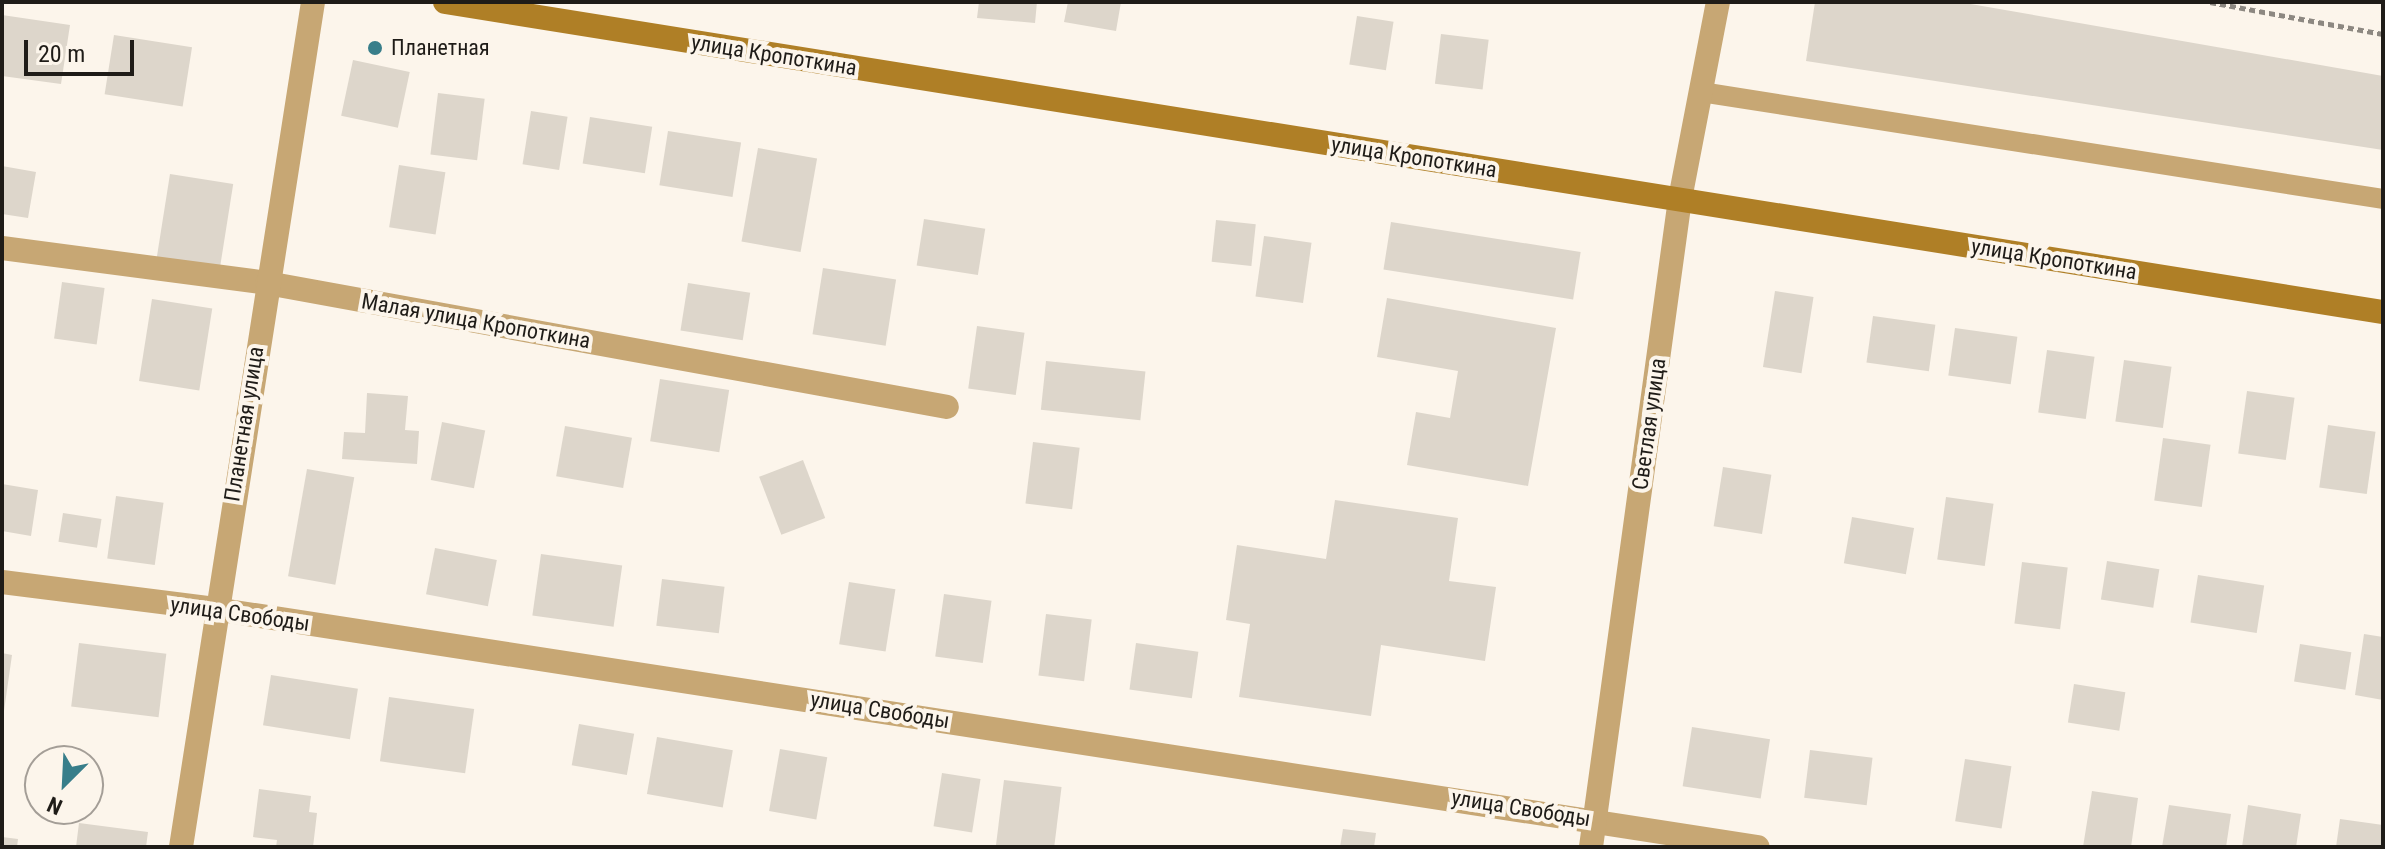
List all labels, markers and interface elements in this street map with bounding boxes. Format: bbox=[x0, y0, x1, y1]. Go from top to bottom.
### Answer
scale bar bbox=[28, 24, 138, 74]
street label: улица Кропоткина bbox=[689, 29, 859, 81]
place label: Планетная bbox=[391, 35, 490, 61]
marker: Планетная bbox=[366, 39, 384, 57]
text: 20 m bbox=[38, 40, 85, 68]
street label: улица Кропоткина bbox=[1329, 131, 1499, 183]
street label: улица Кропоткина bbox=[1969, 233, 2139, 285]
street label: Малая улица Кропоткина bbox=[360, 288, 592, 354]
street label: Планетная улица bbox=[219, 345, 269, 503]
street label: Светлая улица bbox=[1627, 356, 1671, 492]
street label: улица Свободы bbox=[169, 591, 311, 637]
street label: улица Свободы bbox=[809, 686, 951, 734]
north arrow bbox=[24, 745, 104, 825]
street label: улица Свободы bbox=[1450, 784, 1592, 832]
text: N bbox=[44, 791, 66, 820]

